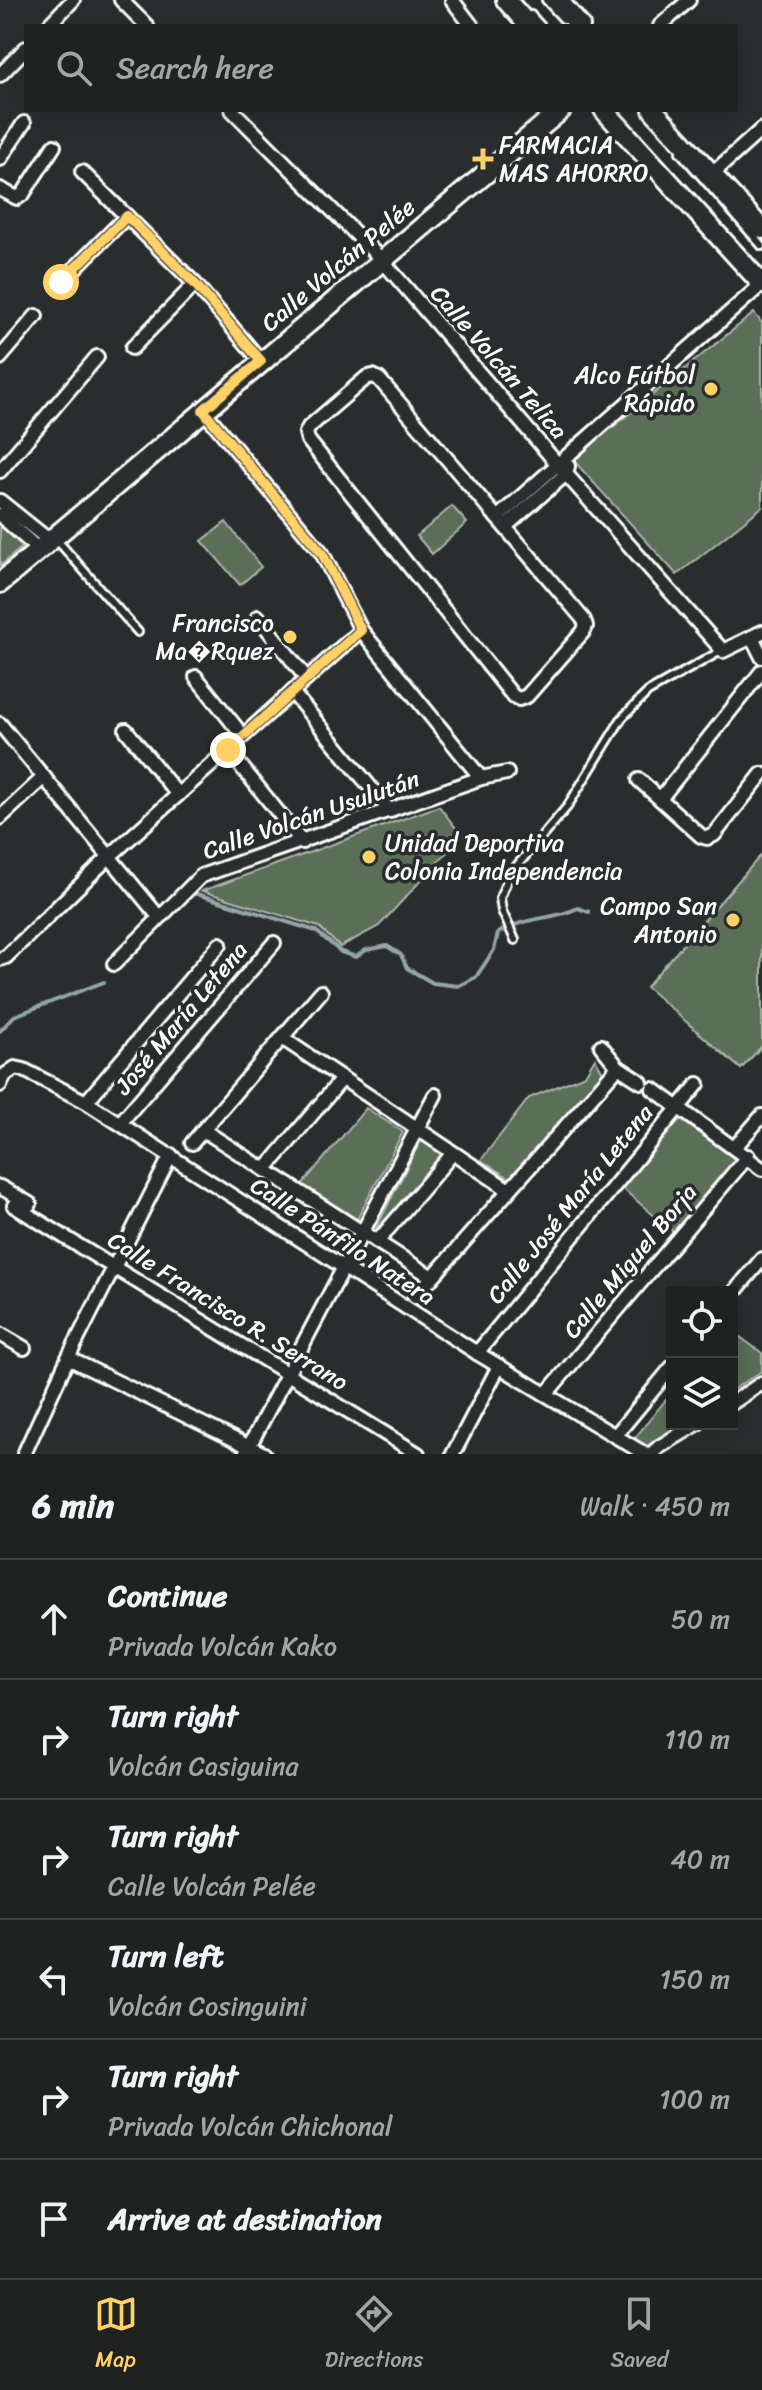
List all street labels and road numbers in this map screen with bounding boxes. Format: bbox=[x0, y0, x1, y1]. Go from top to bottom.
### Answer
street label: Calle Volcán Pelée bbox=[251, 187, 425, 343]
street label: Calle Volcán Telica bbox=[419, 275, 579, 449]
street label: Calle Volcán Usulután bbox=[197, 758, 425, 872]
street label: José María Letena bbox=[103, 931, 258, 1105]
street label: Calle José María Letena bbox=[476, 1094, 665, 1313]
street label: Calle Pánfilo Natera bbox=[242, 1165, 444, 1317]
street label: Calle Miguel Borja bbox=[552, 1174, 708, 1348]
street label: Calle Francisco R. Serrano bbox=[99, 1220, 357, 1402]

